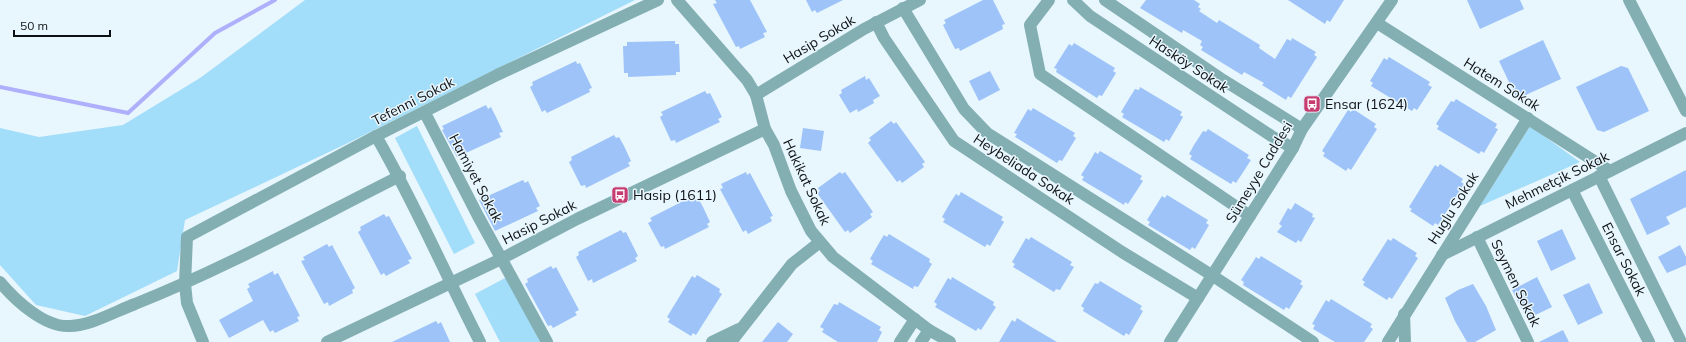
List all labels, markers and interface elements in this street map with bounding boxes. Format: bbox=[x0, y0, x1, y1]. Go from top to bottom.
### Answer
street label: Hasip Sokak bbox=[780, 10, 859, 68]
scale bar bbox=[14, 12, 110, 38]
text: 50 m bbox=[20, 18, 48, 33]
street label: Hasköy Sokak bbox=[1146, 32, 1233, 97]
street label: Hatem Sokak bbox=[1460, 53, 1544, 115]
street label: Tefenni Sokak bbox=[369, 72, 458, 129]
bus stop icon: Ensar (1624) bbox=[1302, 94, 1322, 114]
place label: Ensar (1624) bbox=[1325, 95, 1408, 113]
street label: Sümeyye Caddesi bbox=[1222, 118, 1296, 226]
street label: Heybeliada Sokak bbox=[970, 130, 1078, 209]
street label: Hamiyet Sokak bbox=[445, 131, 507, 226]
street label: Hakikat Sokak bbox=[779, 136, 835, 229]
street label: Mehmetçik Sokak bbox=[1502, 147, 1613, 213]
street label: Huglu Sokak bbox=[1424, 168, 1483, 247]
bus stop icon: Hasip (1611) bbox=[610, 185, 630, 205]
place label: Hasip (1611) bbox=[633, 186, 717, 204]
street label: Hasip Sokak bbox=[499, 195, 580, 248]
street label: Ensar Sokak bbox=[1598, 219, 1651, 299]
street label: Seymen Sokak bbox=[1487, 236, 1545, 330]

